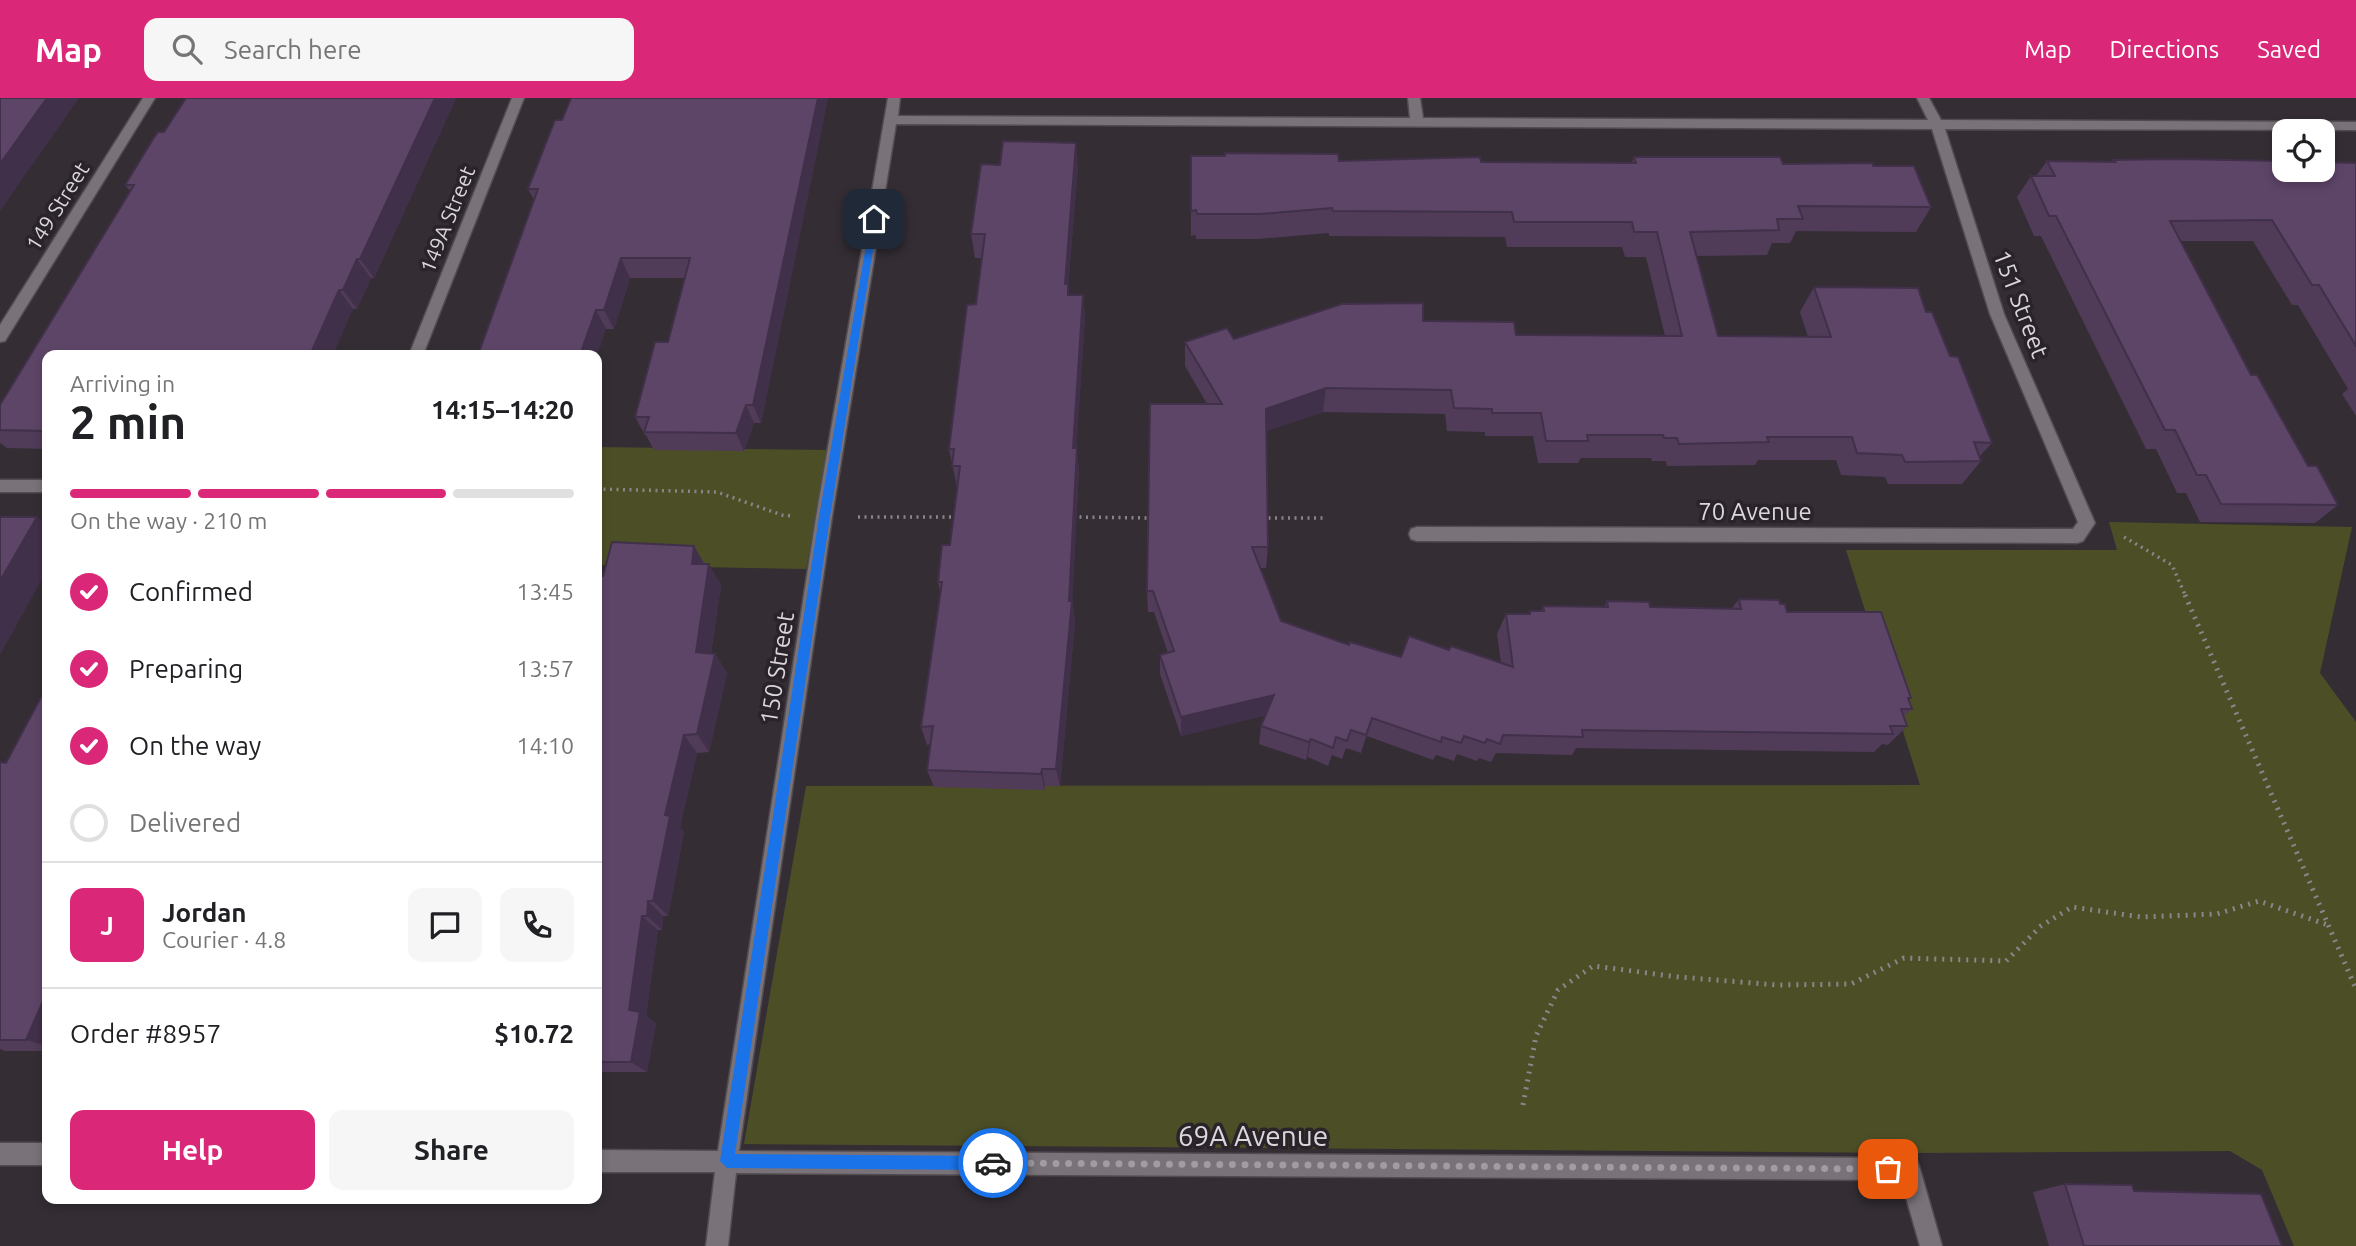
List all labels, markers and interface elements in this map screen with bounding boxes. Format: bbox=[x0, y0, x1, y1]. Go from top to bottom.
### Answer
search box bbox=[144, 18, 634, 81]
icon: search bbox=[168, 30, 206, 68]
text: Map bbox=[35, 31, 102, 68]
text: Search here bbox=[224, 35, 362, 64]
text: Map bbox=[2024, 36, 2071, 63]
text: Directions bbox=[2109, 36, 2219, 63]
text: Saved bbox=[2257, 36, 2321, 63]
map controls bbox=[2272, 119, 2335, 182]
button: locate bbox=[2272, 119, 2335, 182]
street label: 149 Street bbox=[21, 158, 93, 254]
street label: 149A Street bbox=[415, 162, 479, 276]
pin bbox=[844, 189, 904, 249]
icon: home bbox=[855, 200, 893, 238]
street label: 151 Street bbox=[1988, 246, 2054, 362]
text: Arriving in bbox=[70, 371, 175, 396]
text: 14:15–14:20 bbox=[431, 395, 574, 424]
text: 2 min bbox=[70, 396, 186, 448]
street label: 70 Avenue bbox=[1698, 498, 1812, 525]
text: On the way · 210 m bbox=[70, 508, 267, 533]
icon: check bbox=[70, 573, 108, 611]
text: Confirmed bbox=[129, 577, 253, 606]
text: 13:45 bbox=[516, 579, 574, 604]
street label: 150 Street bbox=[755, 609, 799, 726]
icon: check bbox=[70, 650, 108, 688]
text: Preparing bbox=[129, 654, 243, 683]
text: 13:57 bbox=[516, 656, 574, 681]
icon: check bbox=[70, 727, 108, 765]
text: On the way bbox=[129, 731, 261, 760]
text: 14:10 bbox=[516, 733, 574, 758]
text: Delivered bbox=[129, 808, 241, 837]
button: chat bbox=[408, 888, 482, 962]
button: phone bbox=[500, 888, 574, 962]
text: Jordan bbox=[162, 898, 247, 927]
text: J bbox=[100, 911, 114, 940]
text: Courier · 4.8 bbox=[162, 927, 286, 952]
text: Order #8957 bbox=[70, 1019, 221, 1048]
text: $10.72 bbox=[494, 1019, 574, 1048]
button: Help bbox=[70, 1110, 315, 1190]
button: Share bbox=[329, 1110, 574, 1190]
street label: 69A Avenue bbox=[1178, 1120, 1328, 1151]
courier bbox=[958, 1128, 1028, 1198]
pin bbox=[1858, 1139, 1918, 1199]
icon: car bbox=[974, 1144, 1012, 1182]
icon: bag bbox=[1869, 1150, 1907, 1188]

